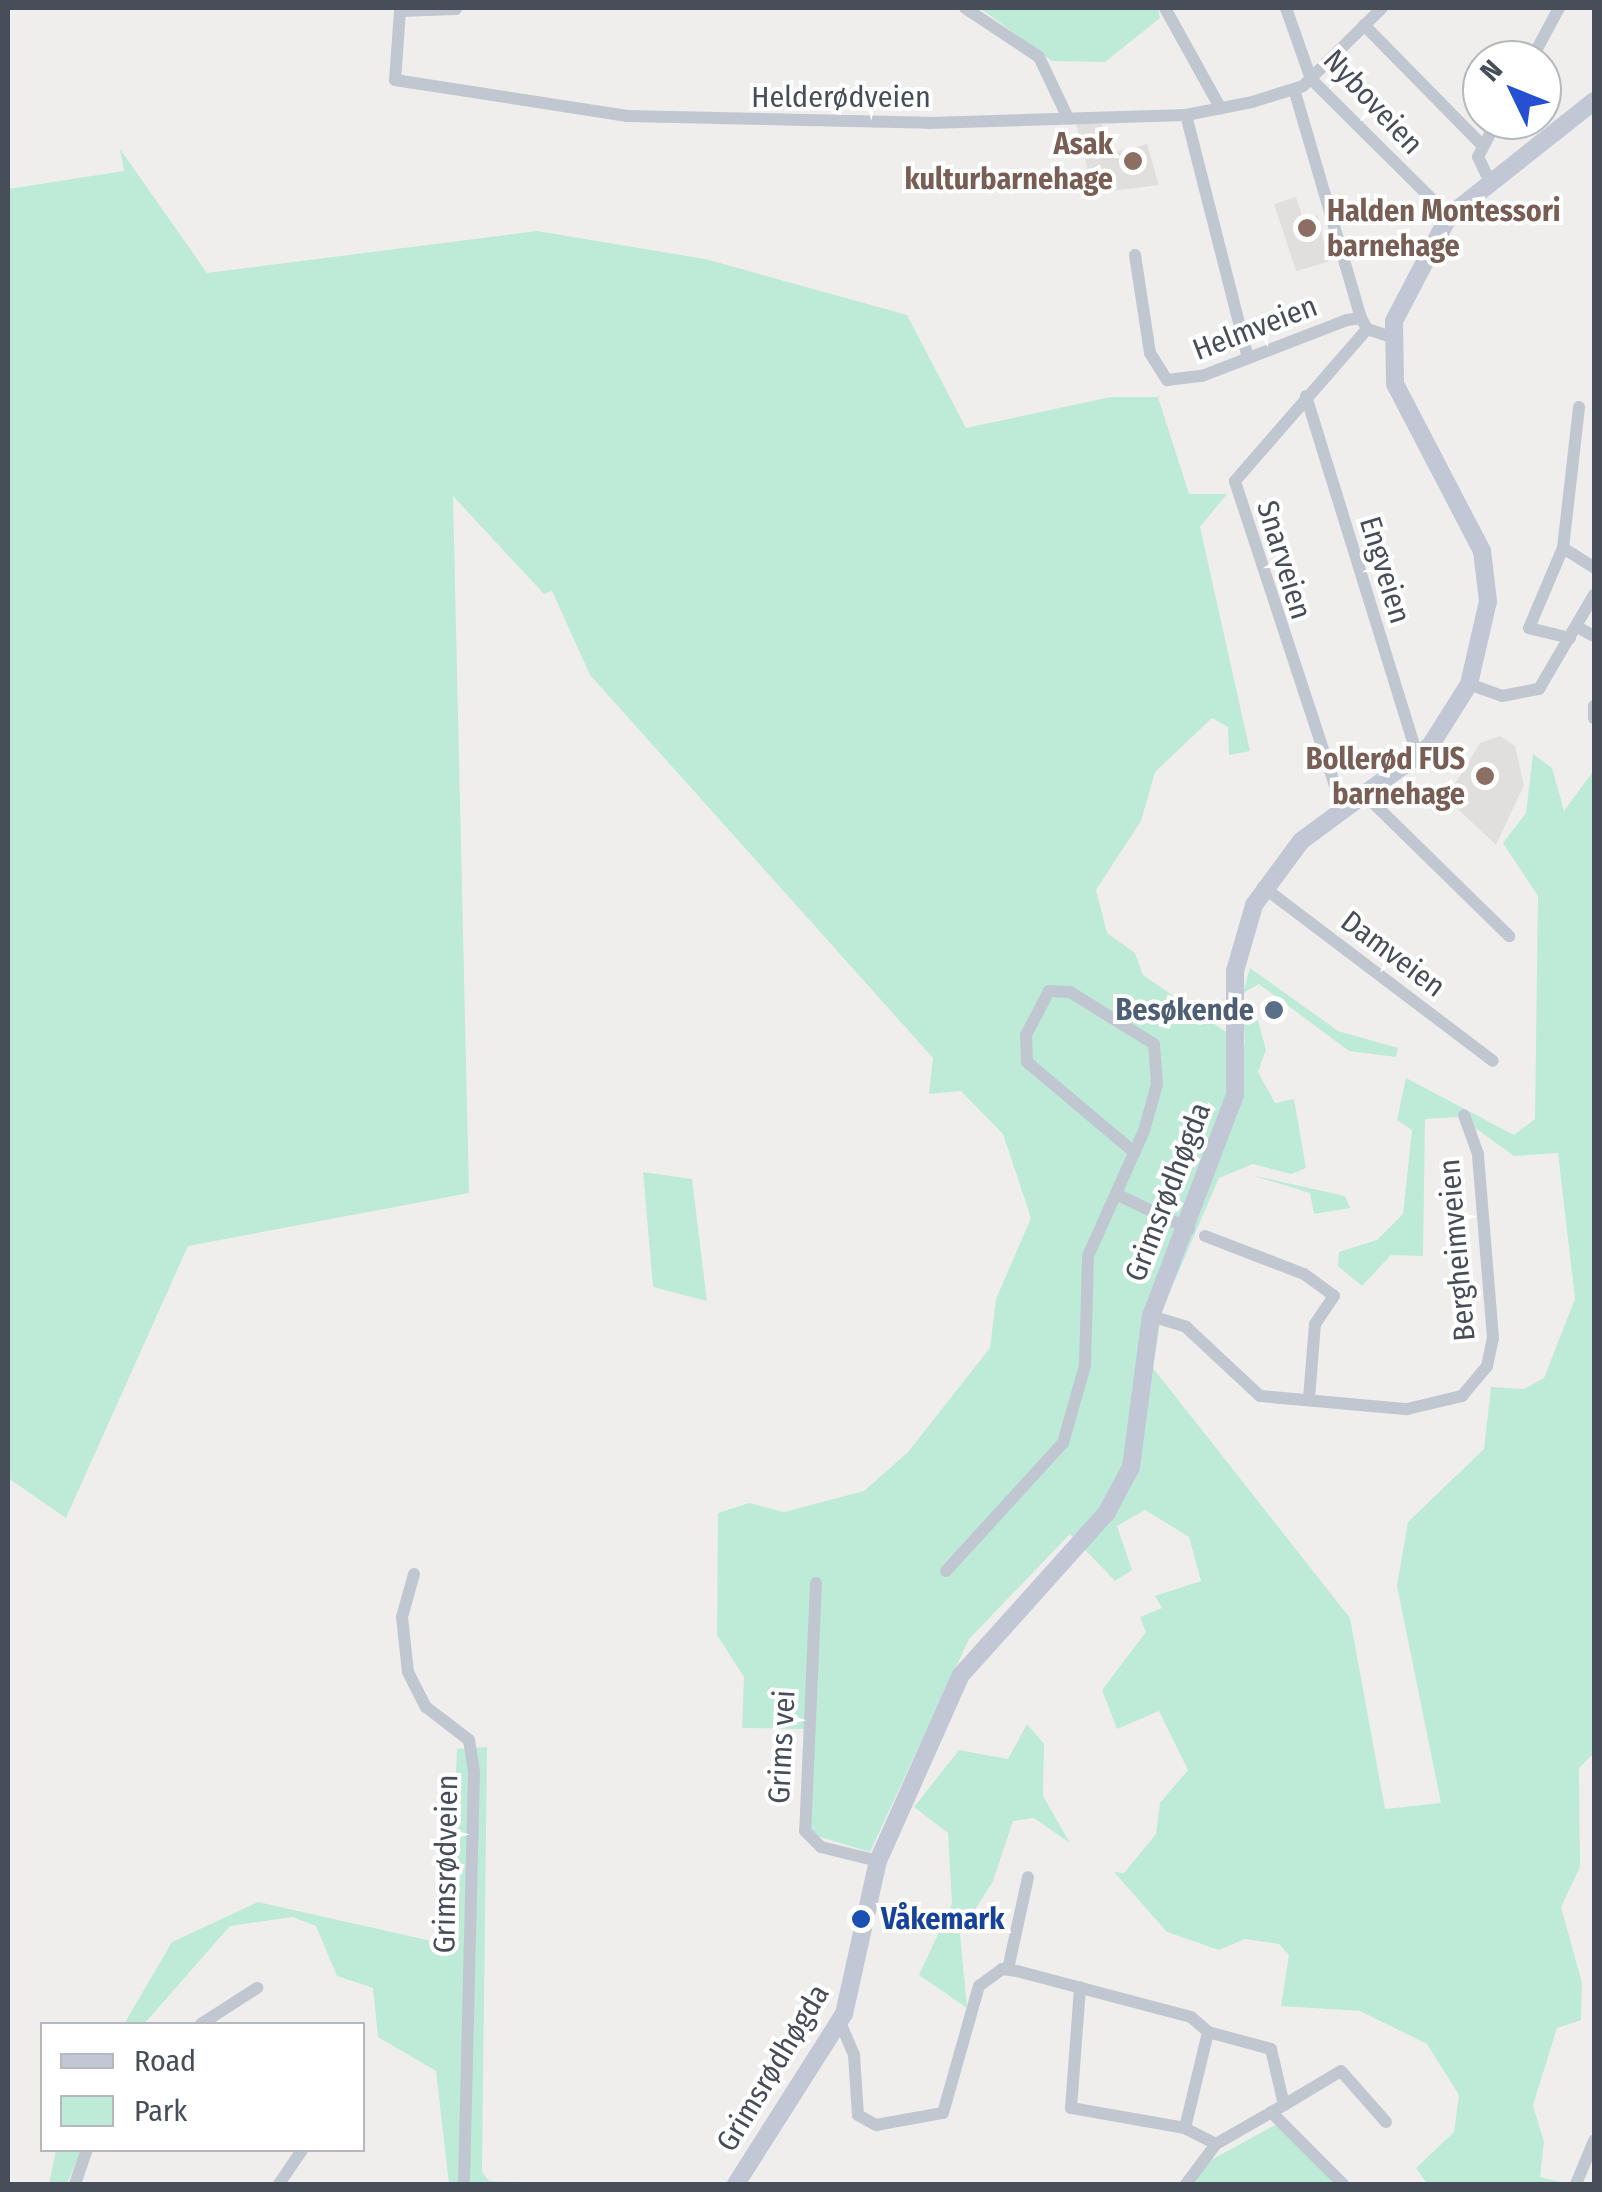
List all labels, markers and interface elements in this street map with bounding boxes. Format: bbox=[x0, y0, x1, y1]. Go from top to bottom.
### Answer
north arrow bbox=[1462, 40, 1562, 140]
street label: Nyboveien bbox=[1316, 42, 1430, 162]
text: N bbox=[1473, 53, 1509, 88]
street label: Helderødveien bbox=[751, 79, 931, 115]
place label: Asak kulturbarnehage bbox=[904, 126, 1113, 196]
marker: Asak kulturbarnehage bbox=[1122, 150, 1144, 172]
place label: Halden Montessori barnehage bbox=[1327, 193, 1561, 264]
marker: Halden Montessori barnehage bbox=[1296, 217, 1318, 239]
street label: Helmveien bbox=[1188, 288, 1322, 368]
street label: Snarveien bbox=[1249, 496, 1319, 624]
street label: Engveien bbox=[1352, 512, 1418, 628]
place label: Bollerød FUS barnehage bbox=[1306, 741, 1465, 812]
marker: Bollerød FUS barnehage bbox=[1474, 765, 1496, 787]
street label: Damveien bbox=[1334, 903, 1452, 1005]
place label: Besøkende bbox=[1115, 992, 1254, 1028]
marker: Besøkende bbox=[1263, 999, 1285, 1021]
street label: Grimsrødhøgda bbox=[1117, 1098, 1219, 1286]
street label: Bergheimveien bbox=[1431, 1157, 1483, 1343]
street label: Grims vei bbox=[761, 1689, 803, 1805]
street label: Grimsrødveien bbox=[426, 1774, 466, 1954]
place label: Våkemark bbox=[881, 1901, 1005, 1937]
marker: Våkemark bbox=[850, 1908, 872, 1930]
street label: Grimsrødhøgda bbox=[709, 1978, 837, 2158]
legend bbox=[40, 2022, 365, 2152]
text: Road bbox=[134, 2043, 196, 2079]
text: Park bbox=[134, 2093, 187, 2129]

